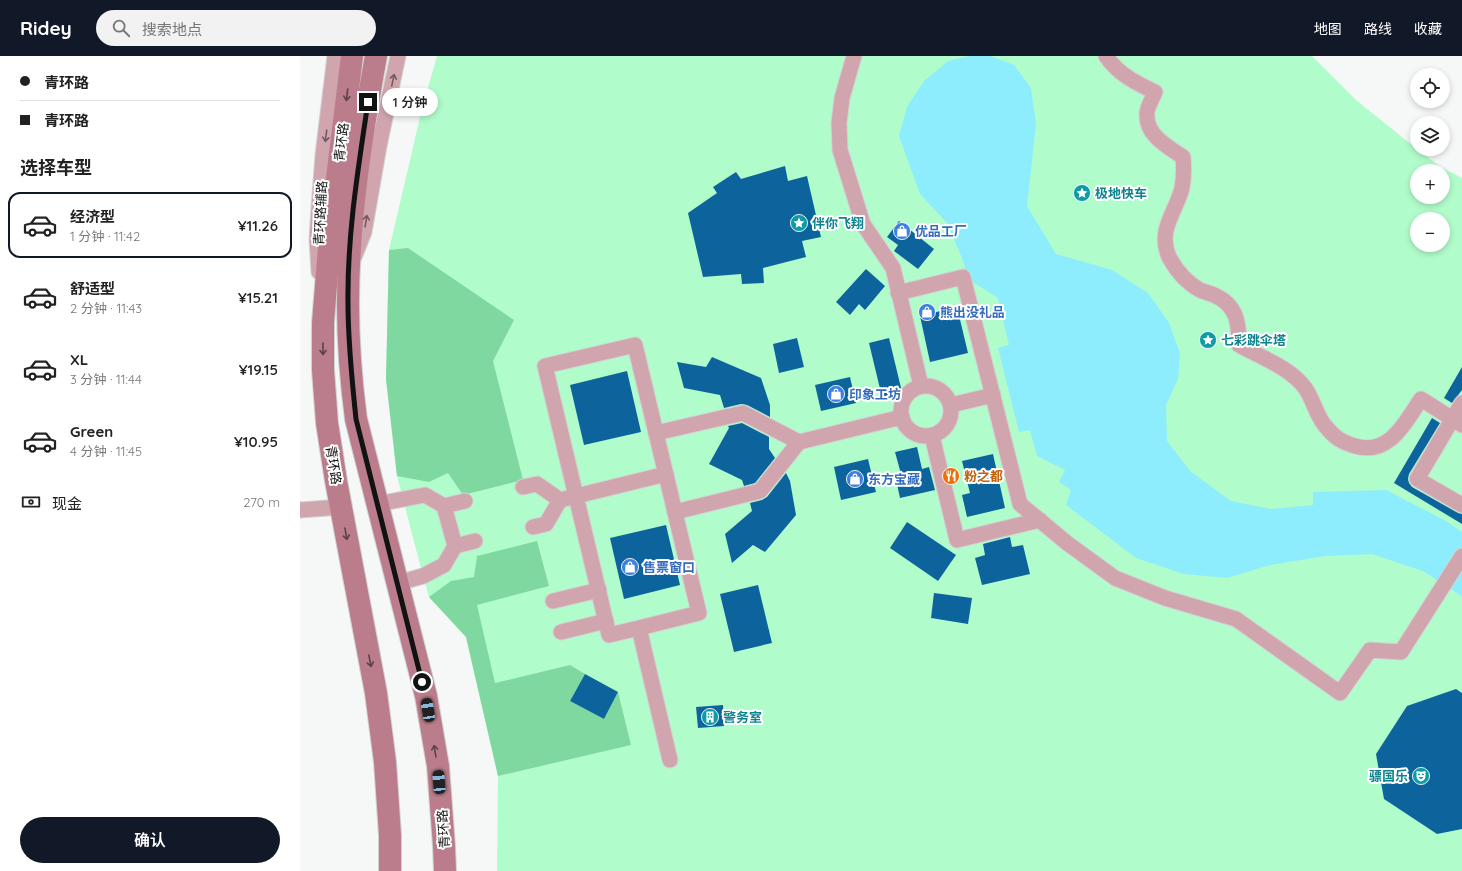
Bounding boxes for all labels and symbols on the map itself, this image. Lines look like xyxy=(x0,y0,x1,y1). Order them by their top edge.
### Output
one-way arrow xyxy=(389,74,397,87)
one-way arrow xyxy=(343,88,351,101)
callout: 1 分钟 xyxy=(382,88,438,116)
route end xyxy=(359,93,377,111)
street label: 青环路 xyxy=(331,122,351,162)
one-way arrow xyxy=(322,129,329,142)
street label: 青环路辅路 xyxy=(310,180,330,246)
place icon: 极地快车 xyxy=(1072,183,1092,203)
place label: 极地快车 xyxy=(1095,185,1147,201)
place icon: 伴你飞翔 xyxy=(789,213,809,233)
one-way arrow xyxy=(362,215,370,228)
place label: 伴你飞翔 xyxy=(812,215,864,231)
shop icon: 优品工厂 xyxy=(892,221,912,241)
place label: 优品工厂 xyxy=(915,223,967,239)
shop icon: 熊出没礼品 xyxy=(917,302,937,322)
place label: 熊出没礼品 xyxy=(940,304,1005,320)
place icon: 七彩跳伞塔 xyxy=(1198,330,1218,350)
place label: 七彩跳伞塔 xyxy=(1221,332,1286,348)
one-way arrow xyxy=(319,342,327,355)
shop icon: 印象工坊 xyxy=(826,384,846,404)
place label: 印象工坊 xyxy=(849,386,901,402)
street label: 青环路 xyxy=(323,444,345,486)
restaurant icon: 粉之都 xyxy=(941,466,961,486)
place label: 粉之都 xyxy=(964,468,1003,484)
shop icon: 东方宝藏 xyxy=(845,469,865,489)
place label: 东方宝藏 xyxy=(868,471,920,487)
one-way arrow xyxy=(342,527,350,540)
shop icon: 售票窗口 xyxy=(620,557,640,577)
place label: 售票窗口 xyxy=(643,559,695,575)
one-way arrow xyxy=(367,654,375,667)
route start xyxy=(413,673,431,691)
car xyxy=(420,697,436,723)
building icon: 警务室 xyxy=(700,707,720,727)
place label: 警务室 xyxy=(723,709,762,725)
one-way arrow xyxy=(431,745,439,758)
theatre icon: 骠国乐 xyxy=(1411,766,1431,786)
place label: 骠国乐 xyxy=(1369,768,1408,784)
car xyxy=(432,770,446,794)
street label: 青环路 xyxy=(434,809,452,849)

